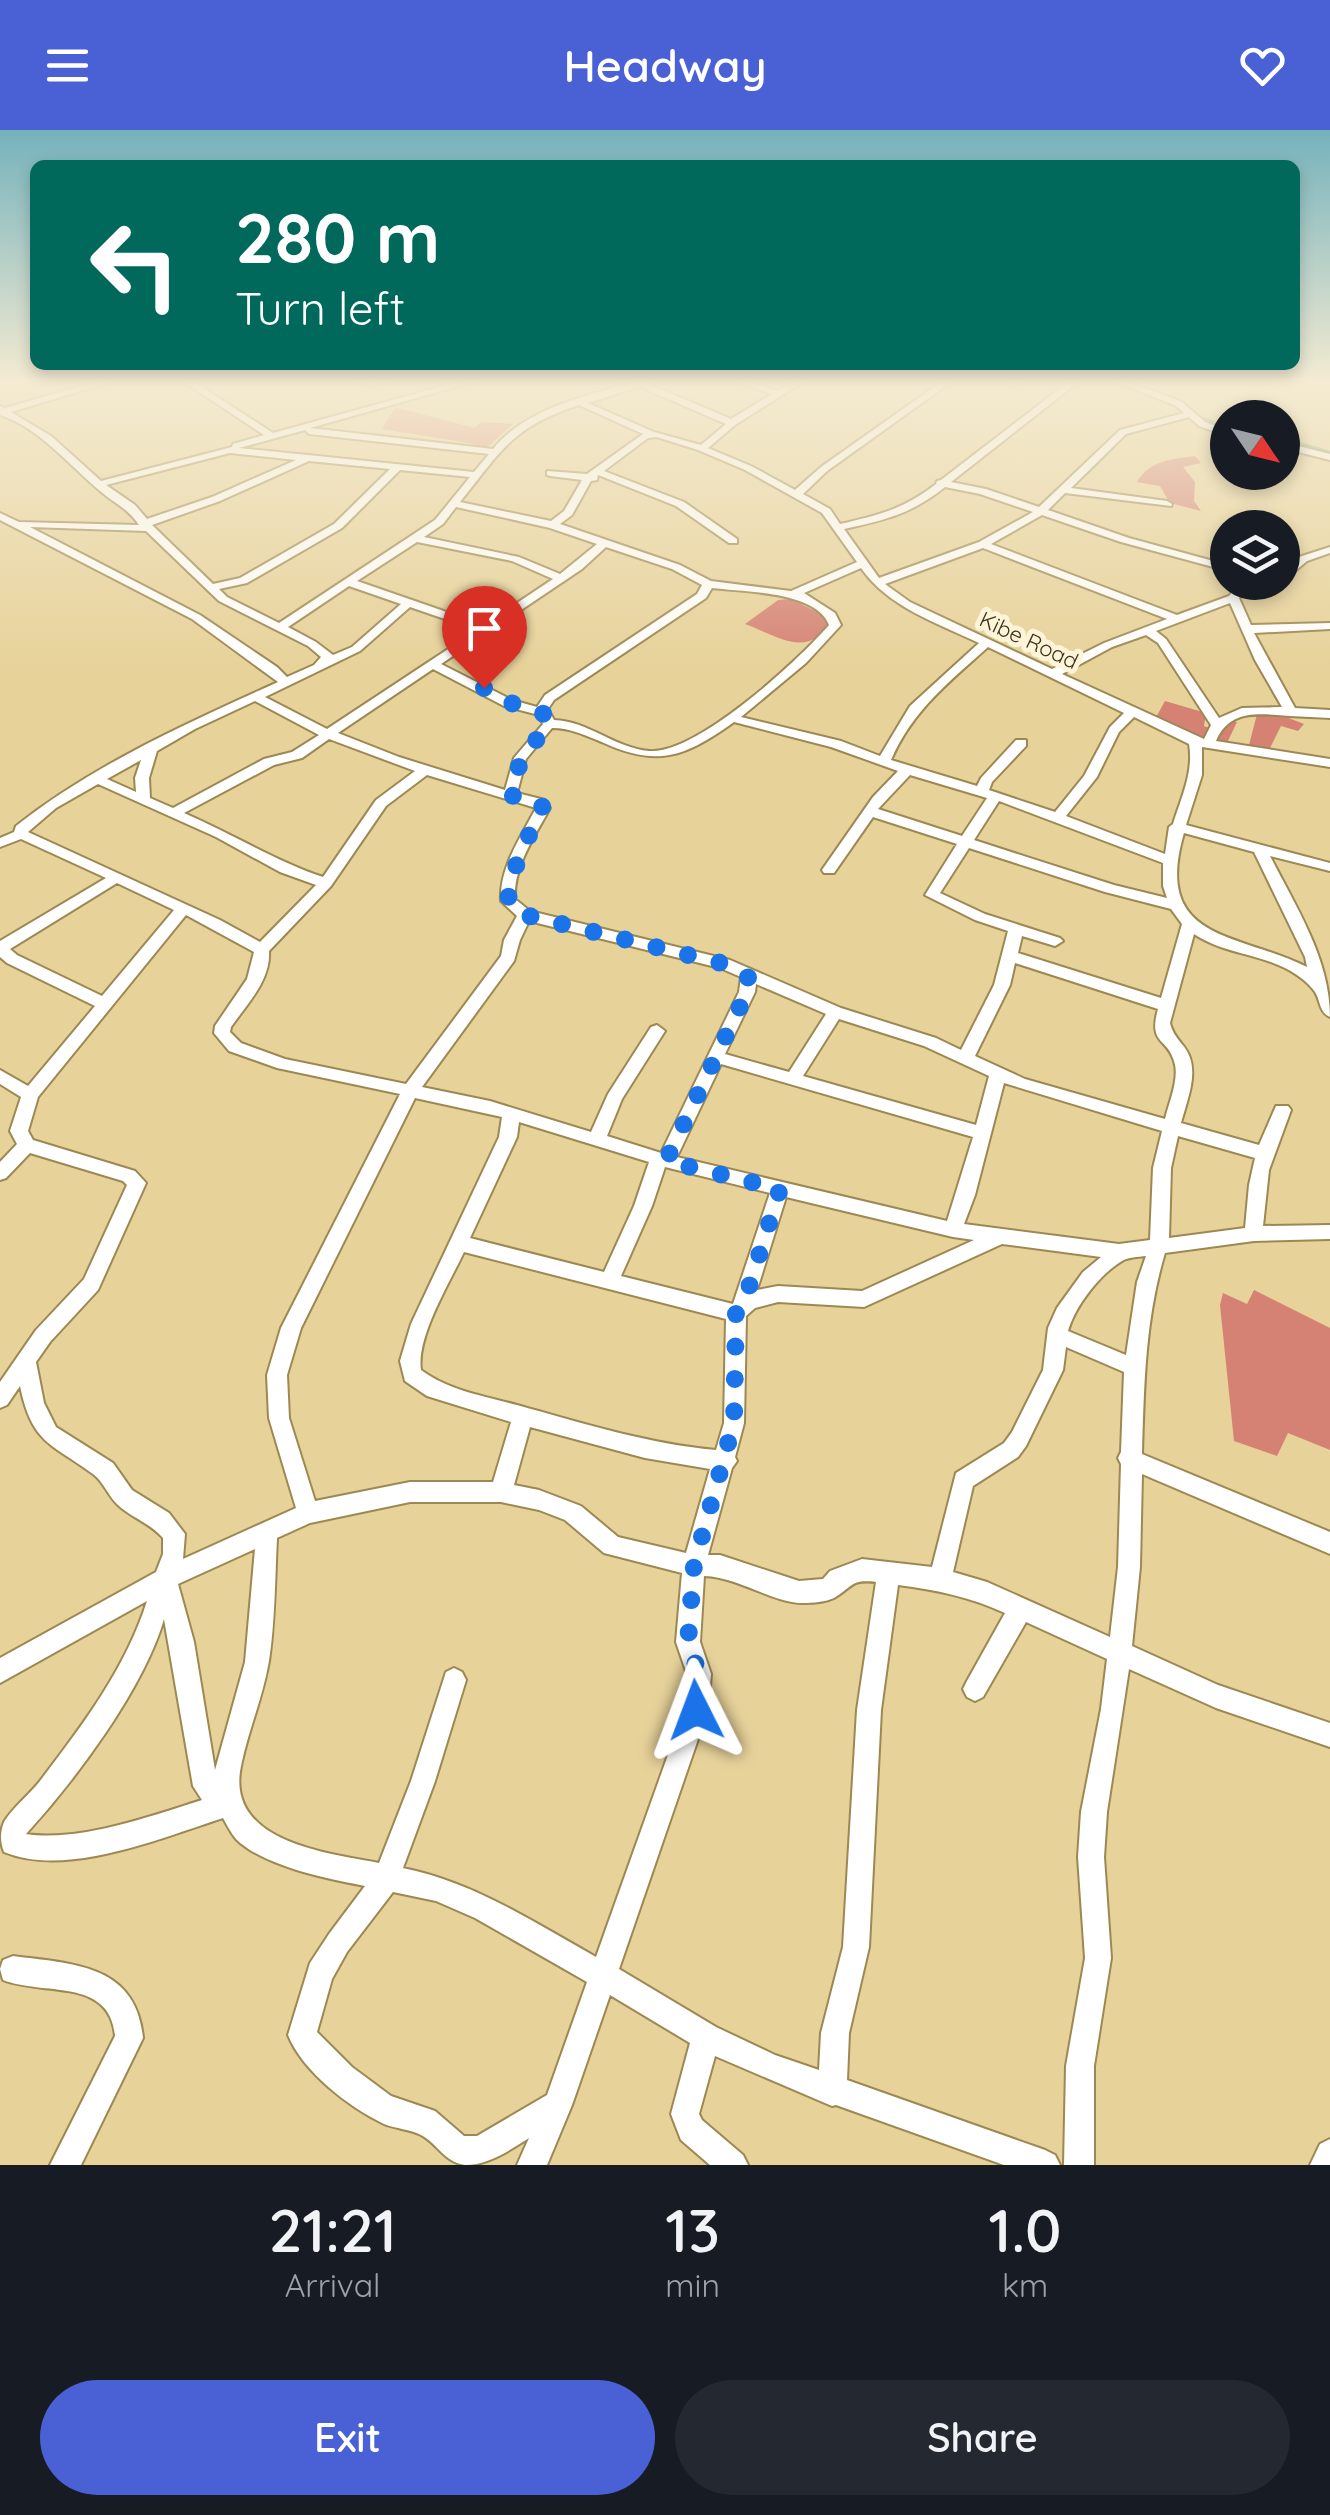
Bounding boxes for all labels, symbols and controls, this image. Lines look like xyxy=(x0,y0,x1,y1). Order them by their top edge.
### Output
text: Headway xyxy=(563,37,767,93)
icon: menu xyxy=(40,38,95,93)
icon: heart xyxy=(1235,38,1290,93)
text: 280 m xyxy=(235,193,440,281)
icon: left xyxy=(70,200,200,330)
text: Turn left xyxy=(235,280,405,336)
north arrow xyxy=(1210,400,1300,490)
map controls xyxy=(1210,400,1300,600)
button: layers xyxy=(1210,510,1300,600)
pin xyxy=(442,586,527,689)
icon: arrive xyxy=(457,601,512,656)
street label: Kibe Road xyxy=(975,605,1083,675)
position arrow xyxy=(644,1658,748,1762)
text: 21:21 xyxy=(268,2192,397,2267)
text: 13 xyxy=(665,2192,720,2267)
text: 1.0 xyxy=(989,2192,1062,2267)
text: Arrival xyxy=(285,2265,380,2305)
text: min xyxy=(665,2265,720,2305)
text: km xyxy=(1002,2265,1048,2305)
button: Exit xyxy=(40,2380,655,2495)
button: Share xyxy=(675,2380,1290,2495)

